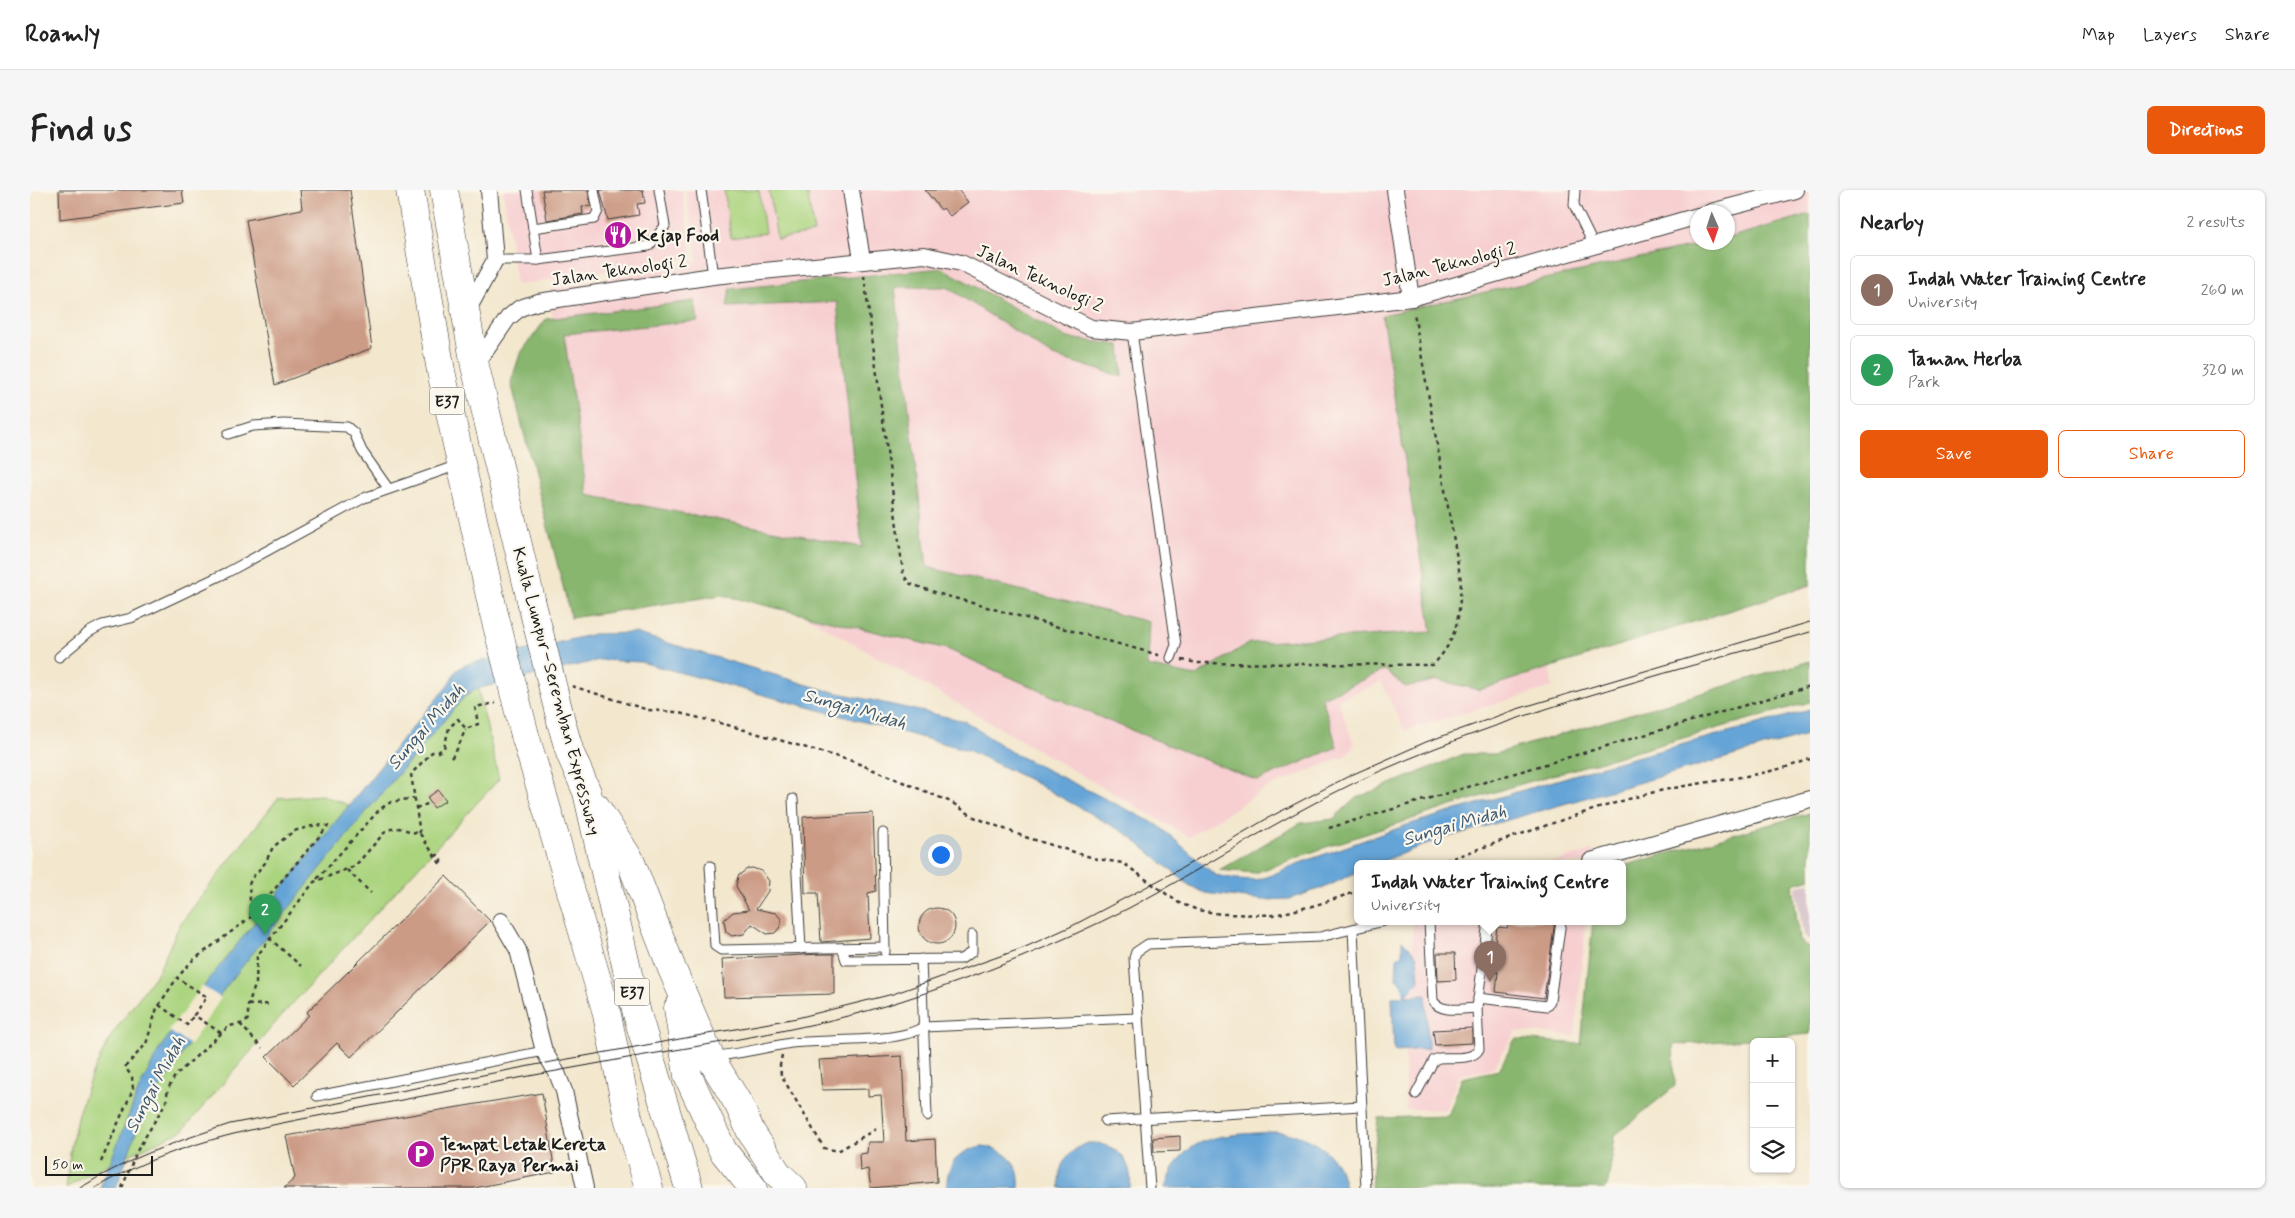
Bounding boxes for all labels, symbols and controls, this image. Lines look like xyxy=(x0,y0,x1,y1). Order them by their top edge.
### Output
text: Roamly xyxy=(25,19,100,50)
text: Map xyxy=(2082,23,2115,47)
text: Layers xyxy=(2143,23,2197,47)
text: Share xyxy=(2225,23,2270,47)
button: Directions xyxy=(2147,106,2265,154)
text: Find us xyxy=(30,107,132,153)
north arrow xyxy=(1690,205,1735,250)
text: Nearby xyxy=(1860,209,1924,237)
text: 2 results xyxy=(2187,212,2245,233)
restaurant icon: Kejap Food xyxy=(603,220,633,250)
place label: Kejap Food xyxy=(637,224,719,248)
street label: Jalan Teknologi 2 xyxy=(1380,237,1519,295)
street label: Jalan Teknologi 2 xyxy=(972,239,1107,321)
street label: Jalan Teknologi 2 xyxy=(550,250,689,294)
text: Indah Water Training Centre xyxy=(1908,267,2146,292)
text: 1 xyxy=(1873,280,1881,301)
text: 260 m xyxy=(2201,280,2244,301)
text: University xyxy=(1908,292,1978,313)
text: Taman Herba xyxy=(1908,347,2022,372)
text: 2 xyxy=(1873,360,1881,381)
text: 320 m xyxy=(2202,360,2244,381)
text: Park xyxy=(1908,372,1940,393)
road number: E37 xyxy=(430,388,464,415)
button: Save xyxy=(1860,430,2048,478)
button: Share xyxy=(2058,430,2245,478)
street label: Kuala Lumpur–Seremban Expressway xyxy=(506,545,606,838)
water label: Sungai Midah xyxy=(382,679,472,777)
water label: Sungai Midah xyxy=(799,683,909,738)
water label: Sungai Midah xyxy=(1400,799,1510,854)
your location xyxy=(928,842,954,868)
popup xyxy=(1354,860,1626,925)
text: Indah Water Training Centre xyxy=(1371,870,1609,895)
pin: 2 xyxy=(249,894,281,935)
text: University xyxy=(1371,895,1440,916)
pin: 1 xyxy=(1474,941,1506,982)
road number: E37 xyxy=(614,979,650,1006)
water label: Sungai Midah xyxy=(119,1032,193,1139)
map controls xyxy=(1750,1038,1795,1173)
button: + xyxy=(1750,1038,1795,1083)
button: − xyxy=(1750,1083,1795,1128)
button: layers xyxy=(1750,1128,1795,1173)
place label: Tempat Letak Kereta PPR Raya Permai xyxy=(440,1133,606,1178)
parking icon: Tempat Letak Kereta PPR Raya Permai xyxy=(406,1139,436,1169)
scale bar xyxy=(45,1153,152,1176)
text: 50 m xyxy=(52,1156,83,1174)

